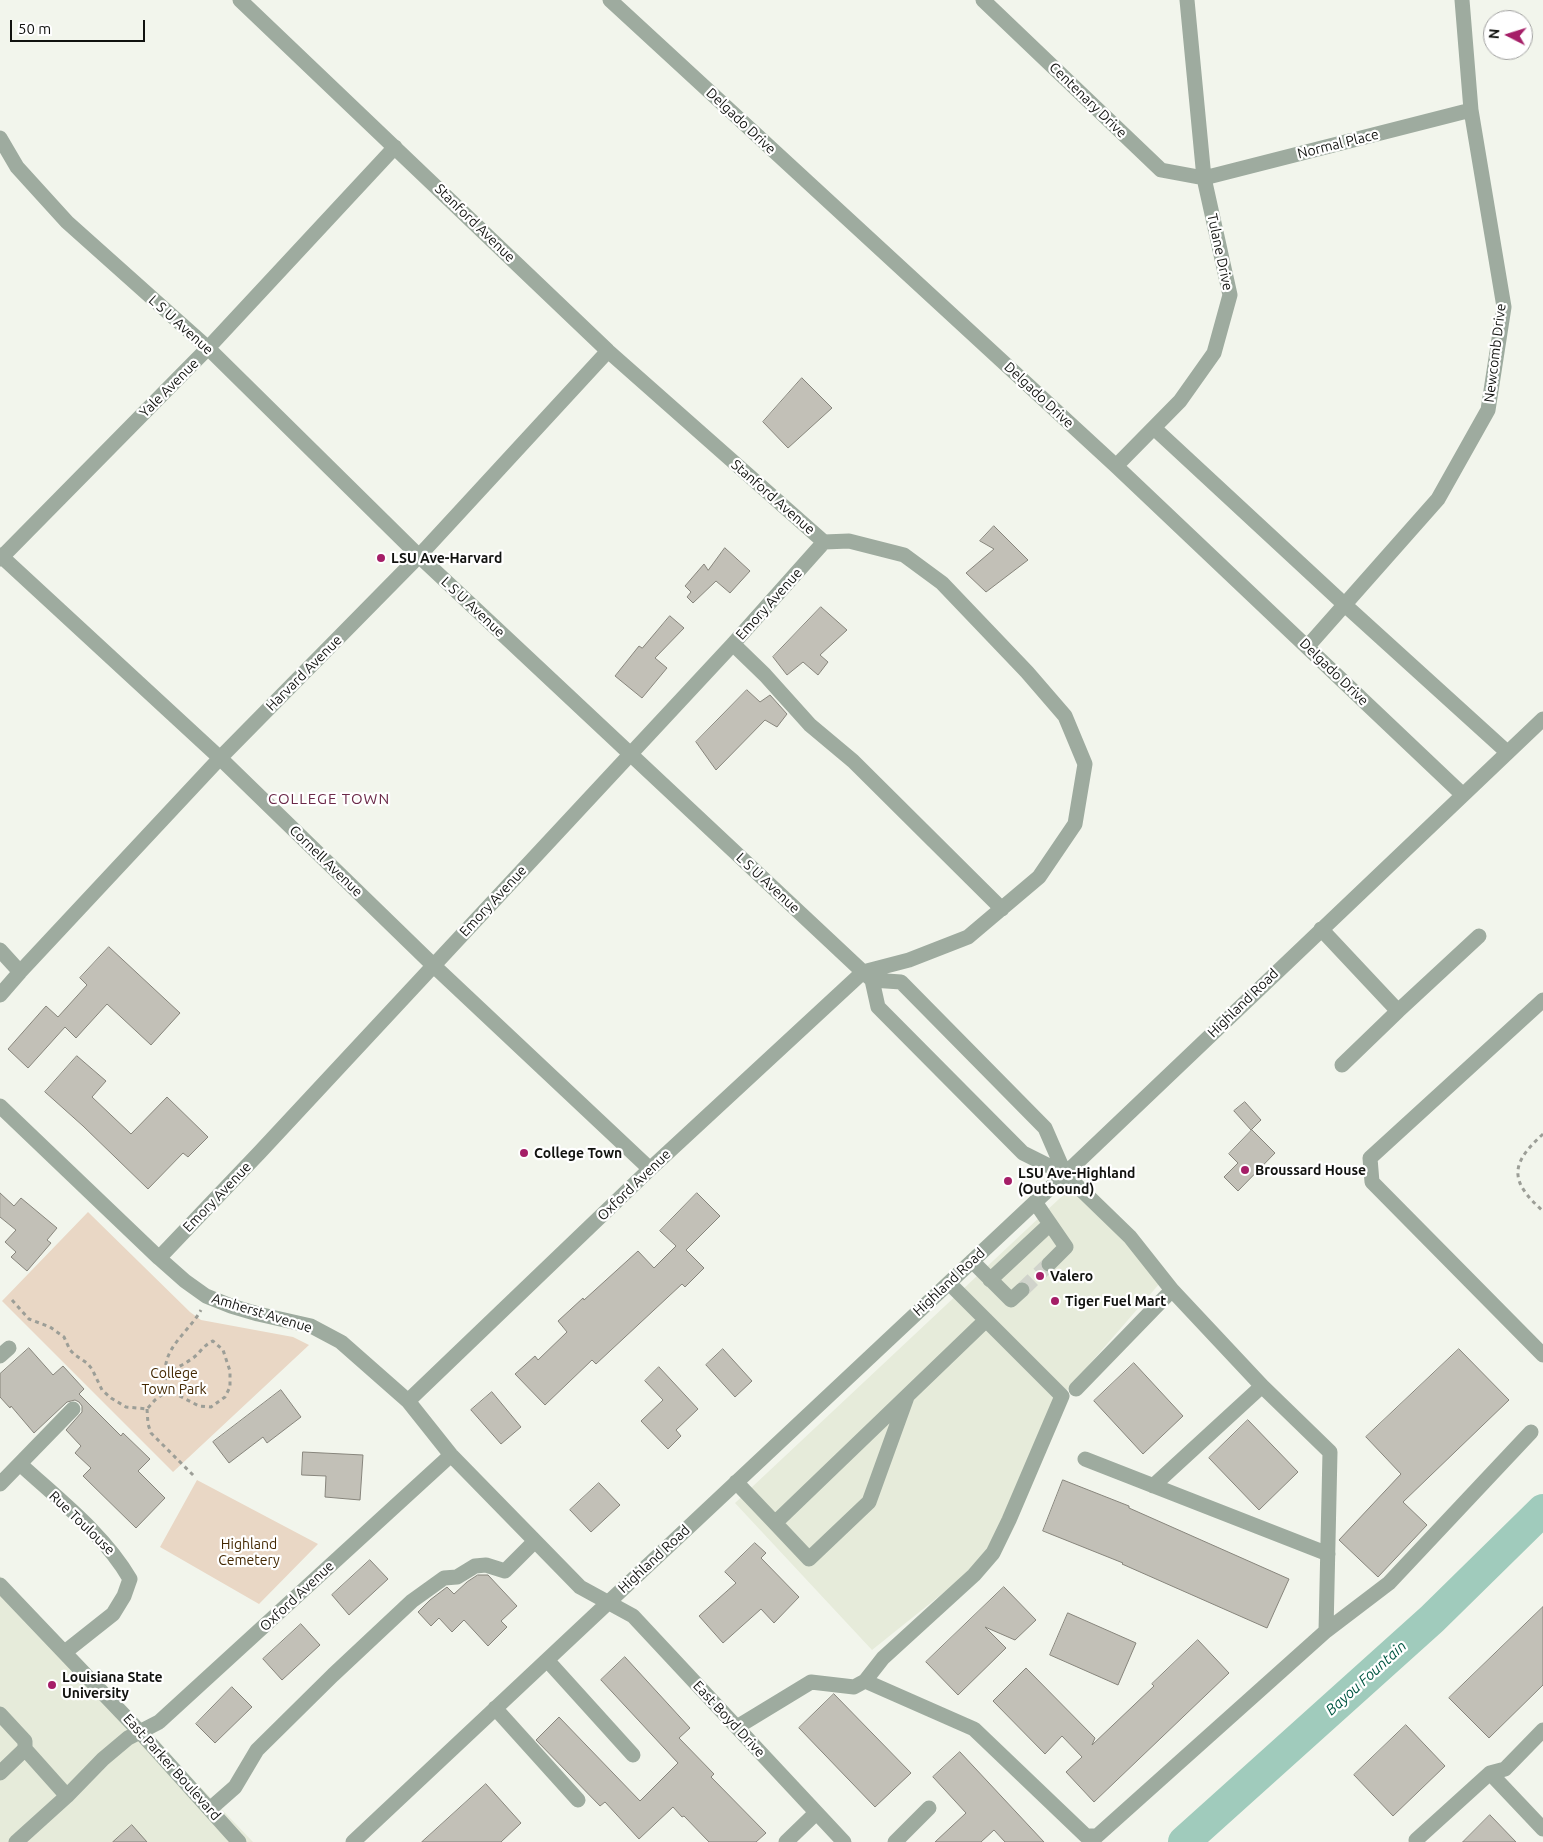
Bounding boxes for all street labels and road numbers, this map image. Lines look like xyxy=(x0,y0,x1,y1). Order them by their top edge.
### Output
street label: Centenary Drive xyxy=(1046,59,1130,141)
street label: Delgado Drive xyxy=(703,84,779,158)
street label: Normal Place xyxy=(1296,126,1380,162)
street label: Stanford Avenue xyxy=(431,180,519,266)
street label: Tulane Drive xyxy=(1204,212,1236,292)
street label: L S U Avenue xyxy=(145,292,217,358)
street label: Newcomb Drive xyxy=(1481,302,1509,404)
street label: Yale Avenue xyxy=(136,355,202,421)
street label: Delgado Drive xyxy=(1001,358,1077,432)
street label: Stanford Avenue xyxy=(728,456,818,538)
street label: Emory Avenue xyxy=(732,565,806,643)
street label: L S U Avenue xyxy=(438,573,508,641)
street label: Harvard Avenue xyxy=(263,632,345,714)
street label: Delgado Drive xyxy=(1296,635,1372,709)
street label: Cornell Avenue xyxy=(286,822,366,900)
street label: L S U Avenue xyxy=(733,849,803,917)
street label: Emory Avenue xyxy=(456,862,530,940)
street label: Highland Road xyxy=(1204,965,1282,1041)
street label: Oxford Avenue xyxy=(594,1146,674,1224)
street label: Emory Avenue xyxy=(179,1158,255,1236)
street label: Highland Road xyxy=(910,1245,988,1319)
street label: Amherst Avenue xyxy=(210,1290,314,1336)
street label: Rue Toulouse xyxy=(46,1488,118,1558)
street label: Highland Road xyxy=(615,1522,693,1596)
street label: Oxford Avenue xyxy=(256,1557,338,1635)
street label: East Boyd Drive xyxy=(689,1677,769,1761)
street label: East Parker Boulevard xyxy=(120,1710,224,1824)

